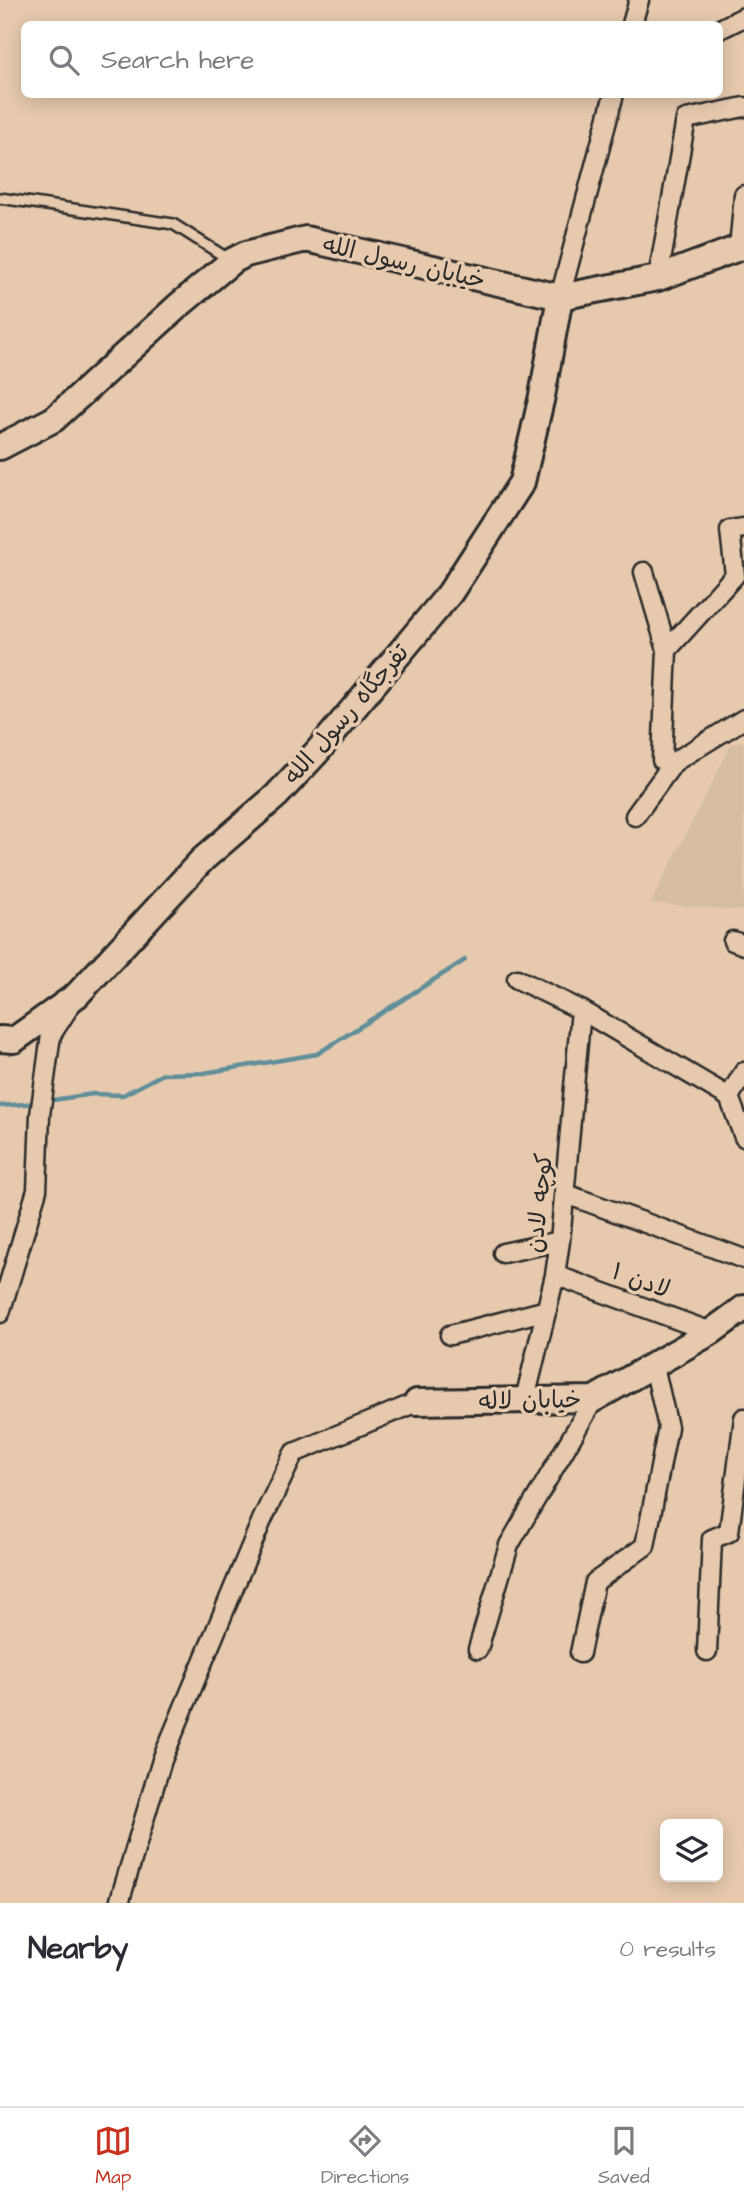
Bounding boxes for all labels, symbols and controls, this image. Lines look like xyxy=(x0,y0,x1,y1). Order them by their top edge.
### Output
search box xyxy=(21,21,723,98)
icon: search xyxy=(45,41,83,79)
text: Search here xyxy=(101,42,254,78)
street label: خیابان رسول الله xyxy=(319,228,488,298)
street label: تفرجگاه رسول الله xyxy=(276,636,418,792)
street label: کوچه لادن xyxy=(518,1152,562,1255)
street label: لادن ۱ xyxy=(607,1255,675,1307)
street label: خیابان لاله xyxy=(478,1383,582,1419)
map controls xyxy=(660,1819,723,1882)
button: layers xyxy=(660,1819,723,1882)
text: Nearby xyxy=(28,1928,128,1970)
text: 0 results xyxy=(619,1933,716,1965)
tab: Map xyxy=(94,2122,132,2191)
tab: Directions xyxy=(321,2122,409,2191)
tab: Saved xyxy=(598,2122,650,2191)

